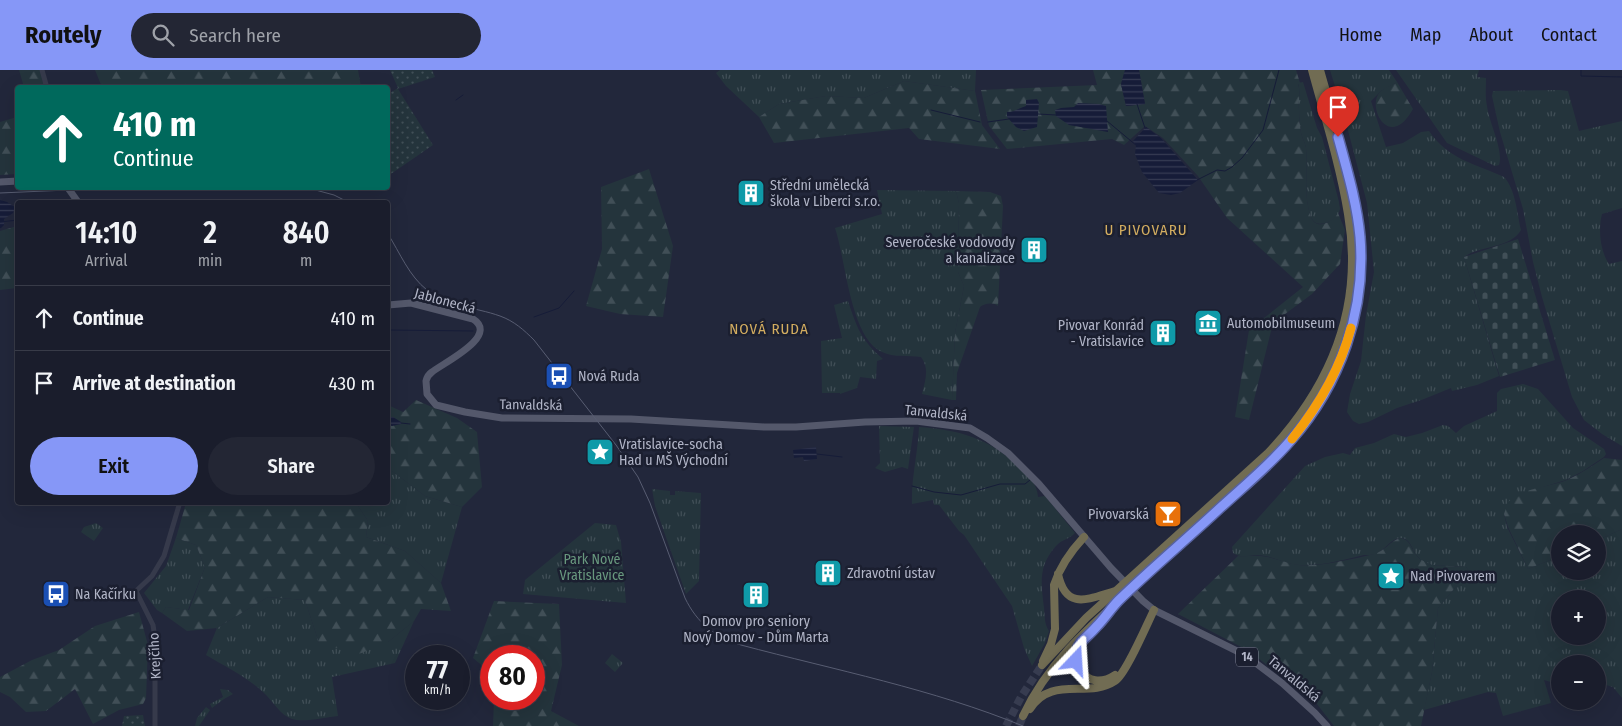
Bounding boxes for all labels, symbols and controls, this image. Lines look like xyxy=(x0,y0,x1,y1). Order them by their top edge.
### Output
search box xyxy=(131,13,481,58)
text: Routely xyxy=(25,21,101,49)
icon: search xyxy=(149,21,177,49)
text: Search here xyxy=(189,24,281,47)
text: Home xyxy=(1339,24,1382,46)
text: Map xyxy=(1410,24,1441,46)
text: About xyxy=(1469,24,1513,46)
text: Contact xyxy=(1541,24,1597,46)
pin xyxy=(1317,86,1359,137)
icon: arrive xyxy=(1324,93,1352,121)
text: 410 m xyxy=(113,103,197,145)
icon: ahead xyxy=(30,105,95,170)
text: Continue xyxy=(113,145,194,172)
place label: Střední umělecká škola v Liberci s.r.o. xyxy=(770,177,880,210)
building icon: Střední umělecká škola v Liberci s.r.o. xyxy=(736,178,766,208)
text: 14:10 xyxy=(75,215,137,251)
text: 2 xyxy=(203,215,217,251)
text: 840 xyxy=(283,215,330,251)
district label: U PIVOVARU xyxy=(1104,221,1188,239)
place label: Severočeské vodovody a kanalizace xyxy=(885,234,1016,267)
building icon: Severočeské vodovody a kanalizace xyxy=(1019,235,1049,265)
text: Arrival xyxy=(85,251,128,270)
text: min xyxy=(198,251,222,270)
text: m xyxy=(300,251,312,270)
street label: Jablonecká xyxy=(413,285,478,317)
icon: ahead xyxy=(30,304,58,332)
text: Continue xyxy=(73,307,144,330)
text: 410 m xyxy=(330,307,375,330)
museum icon: Automobilmuseum xyxy=(1193,308,1223,338)
place label: Automobilmuseum xyxy=(1227,315,1335,332)
place label: Pivovar Konrád - Vratislavice xyxy=(1058,317,1144,350)
building icon: Pivovar Konrád - Vratislavice xyxy=(1148,318,1178,348)
district label: NOVÁ RUDA xyxy=(729,320,809,338)
bus stop icon: Nová Ruda xyxy=(544,361,574,391)
place label: Nová Ruda xyxy=(578,368,639,385)
icon: arrive xyxy=(30,369,58,397)
text: Arrive at destination xyxy=(73,372,236,395)
text: 430 m xyxy=(329,372,375,395)
street label: Tanvaldská xyxy=(499,396,563,414)
street label: Tanvaldská xyxy=(904,401,968,425)
place label: Vratislavice-socha Had u MŠ Východní xyxy=(619,436,729,469)
button: Exit xyxy=(30,437,198,495)
button: Share xyxy=(208,437,375,495)
place icon: Vratislavice-socha Had u MŠ Východní xyxy=(585,437,615,467)
bar icon: Pivovarská xyxy=(1153,499,1183,529)
place label: Pivovarská xyxy=(1088,506,1149,523)
map controls xyxy=(1551,525,1606,710)
button: layers xyxy=(1551,525,1606,580)
park label: Park Nové Vratislavice xyxy=(559,551,625,584)
building icon: Zdravotní ústav xyxy=(813,558,843,588)
place icon: Nad Pivovarem xyxy=(1376,561,1406,591)
place label: Zdravotní ústav xyxy=(847,565,936,582)
place label: Nad Pivovarem xyxy=(1410,568,1496,585)
bus stop icon: Na Kačírku xyxy=(41,579,71,609)
building icon: Domov pro seniory Nový Domov - Dům Marta xyxy=(741,580,771,610)
place label: Na Kačírku xyxy=(75,586,136,603)
button: + xyxy=(1551,590,1606,645)
place label: Domov pro seniory Nový Domov - Dům Marta xyxy=(683,613,829,646)
street label: Krejčího xyxy=(145,632,165,680)
position arrow xyxy=(1049,634,1101,686)
speed limit sign: 80 xyxy=(480,645,545,710)
road number: 14 xyxy=(1236,648,1258,666)
street label: Tanvaldská xyxy=(1264,652,1324,706)
button: − xyxy=(1551,655,1606,710)
text: 77 xyxy=(427,656,448,686)
text: km/h xyxy=(424,683,451,697)

